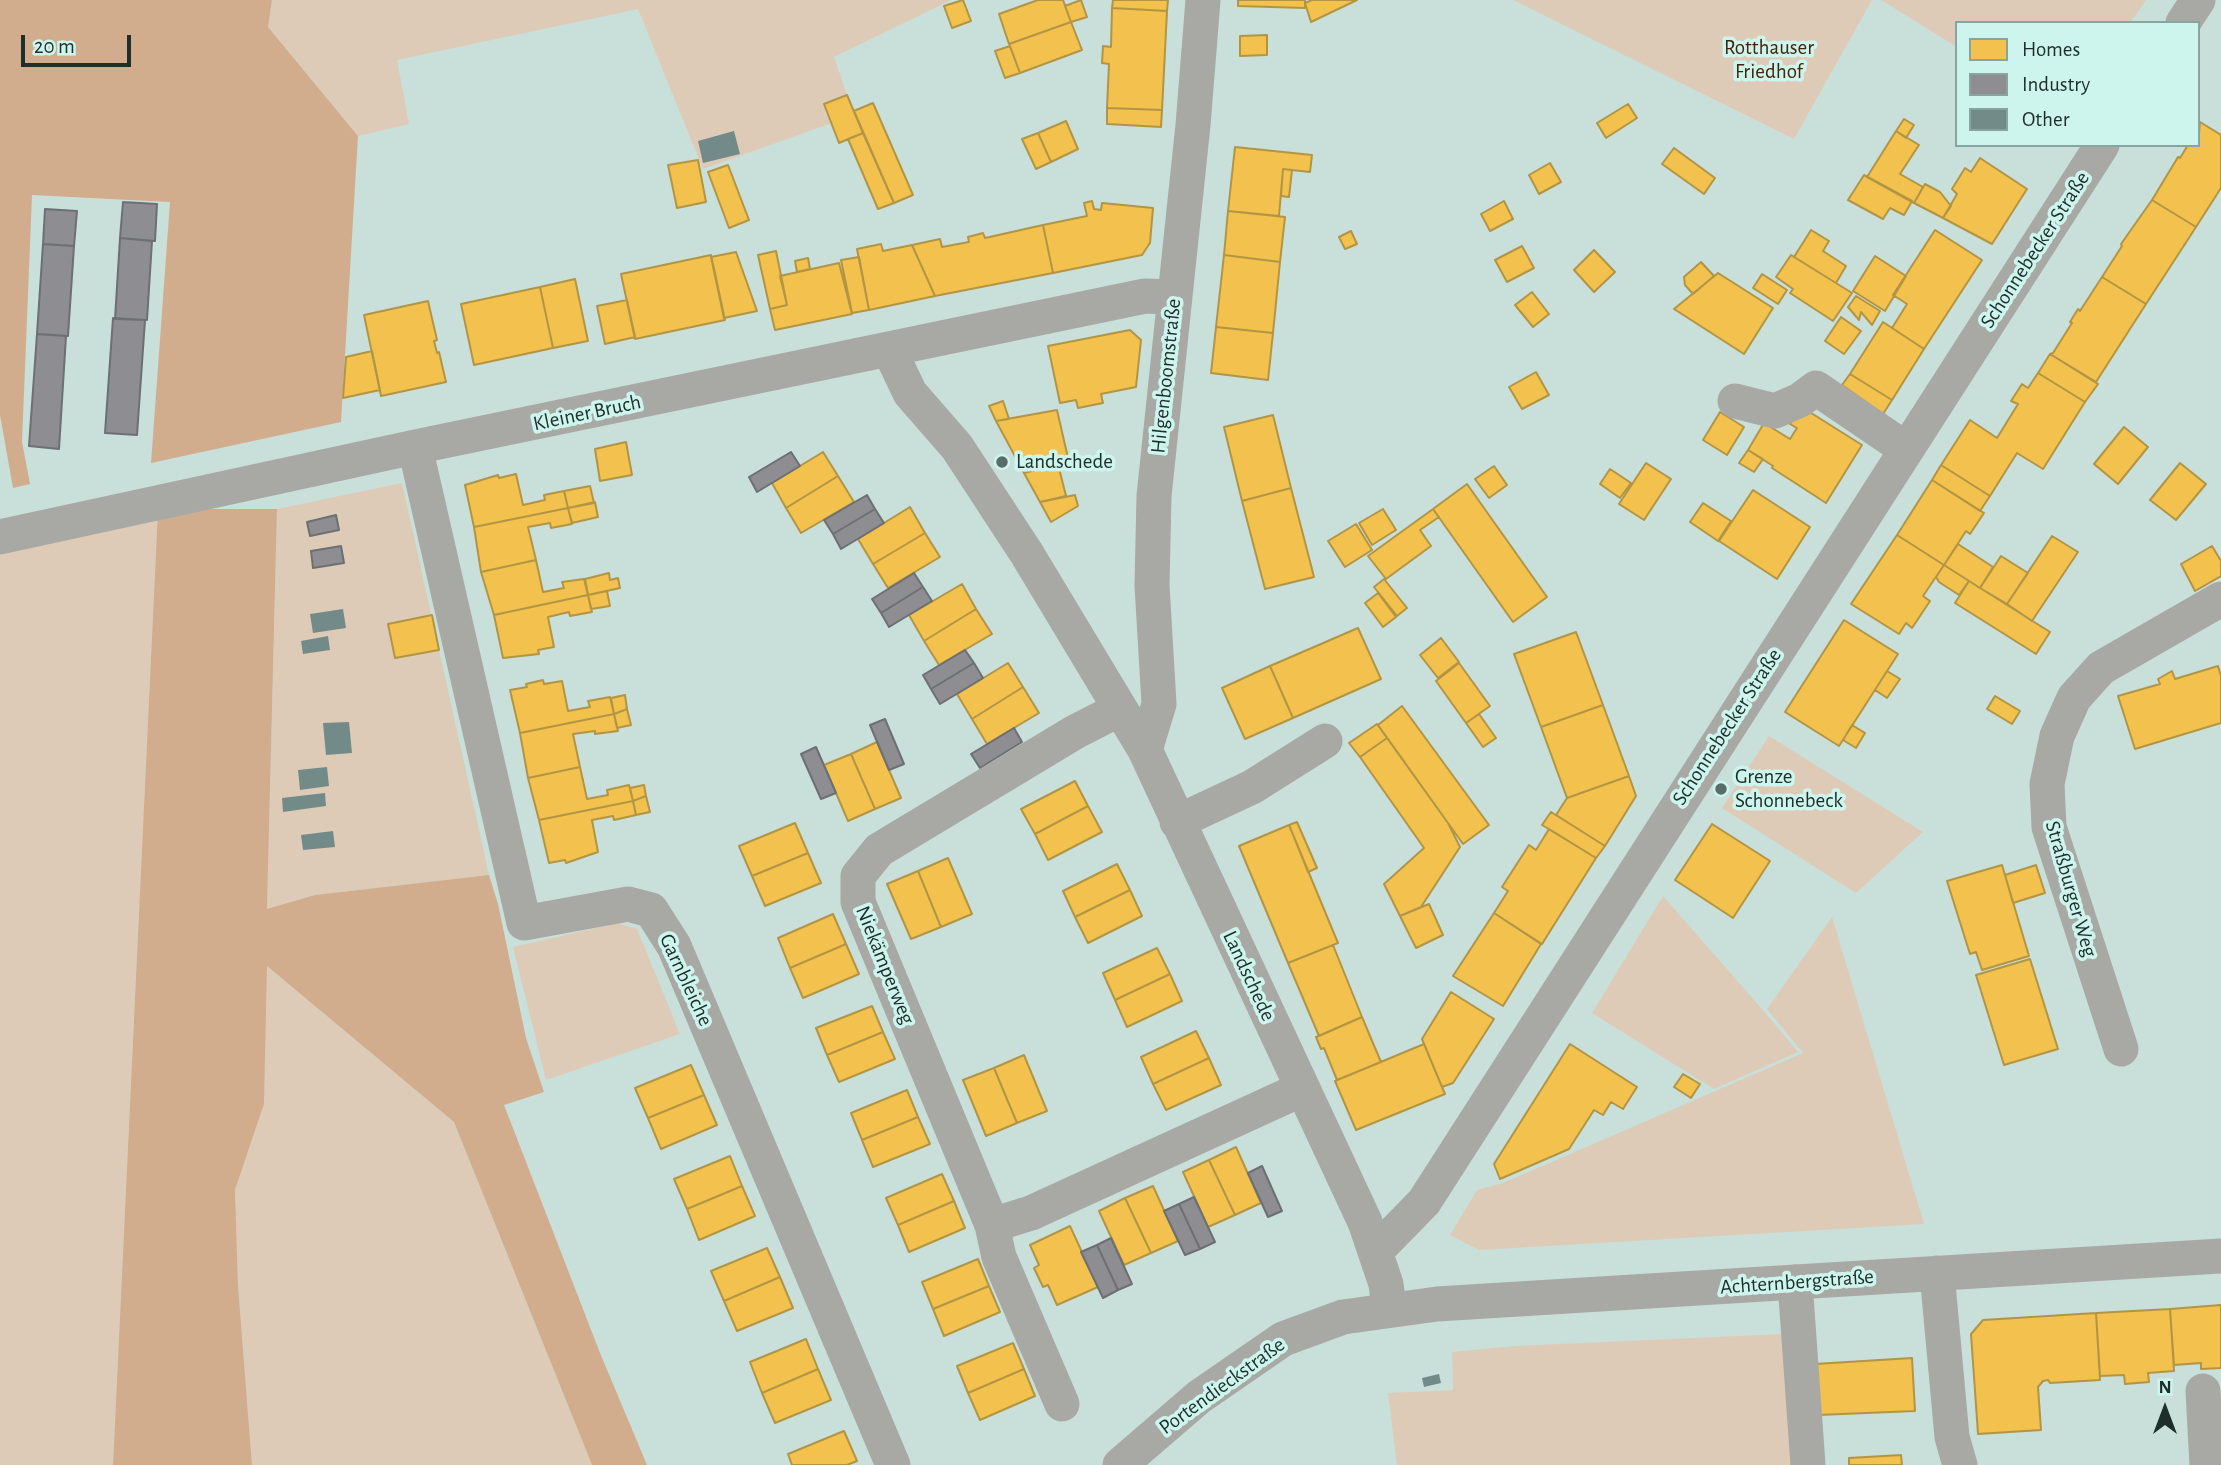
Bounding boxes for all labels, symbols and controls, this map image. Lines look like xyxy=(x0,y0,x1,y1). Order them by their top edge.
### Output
scale bar xyxy=(24,21,135,65)
legend xyxy=(1955,21,2200,147)
park label: Rotthauser Friedhof xyxy=(1724,35,1814,85)
text: 20 m xyxy=(34,36,75,57)
text: Homes xyxy=(2022,39,2080,60)
text: Industry xyxy=(2022,74,2090,95)
text: Other xyxy=(2022,109,2069,130)
street label: Schonnebecker Straße xyxy=(1975,167,2095,333)
street label: Hilgenboomstraße xyxy=(1145,297,1187,455)
street label: Kleiner Bruch xyxy=(531,389,643,437)
place label: Landschede xyxy=(1016,449,1113,475)
marker: Landschede xyxy=(994,454,1010,470)
street label: Schonnebecker Straße xyxy=(1667,644,1787,810)
place label: Grenze Schonnebeck xyxy=(1735,764,1843,814)
marker: Grenze Schonnebeck xyxy=(1713,781,1729,797)
street label: Straßburger Weg xyxy=(2040,818,2102,960)
street label: Niekämperweg xyxy=(850,902,920,1028)
street label: Landschede xyxy=(1217,927,1281,1025)
street label: Garnbleiche xyxy=(654,930,718,1030)
street label: Achternbergstraße xyxy=(1719,1264,1875,1300)
street label: Portendieckstraße xyxy=(1154,1332,1290,1440)
north arrow xyxy=(2130,1374,2200,1444)
text: N xyxy=(2158,1378,2172,1397)

